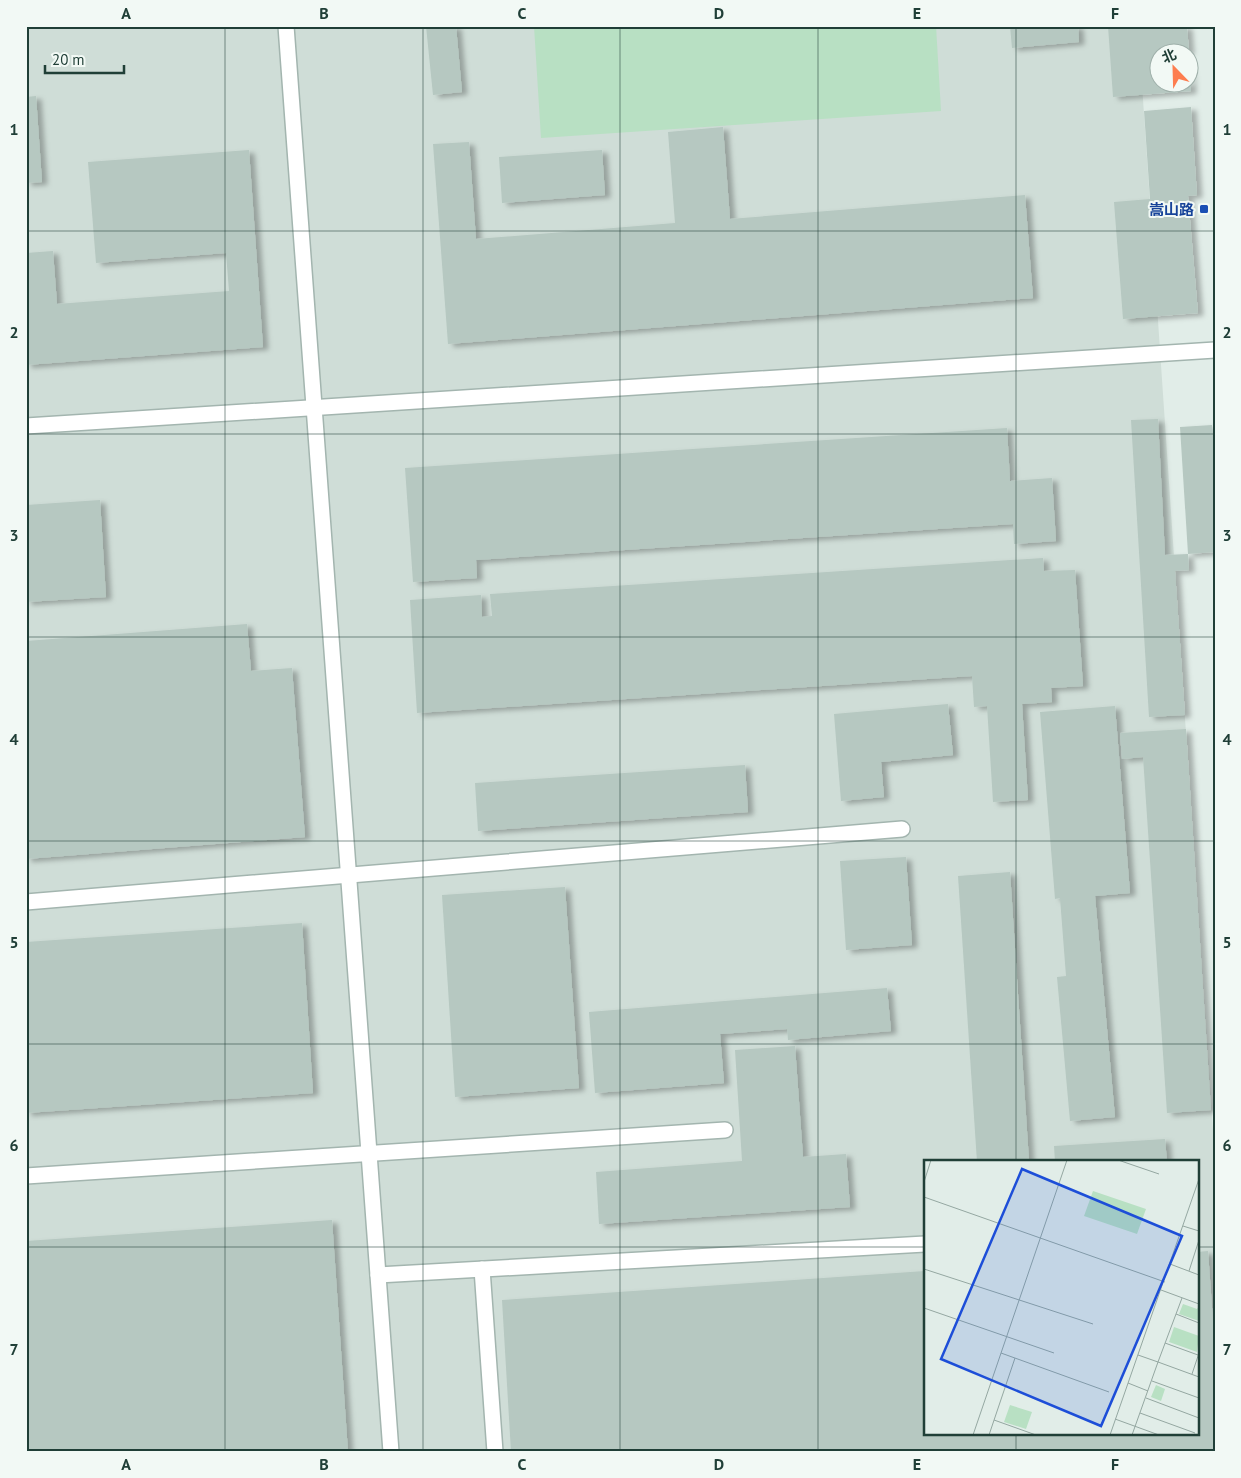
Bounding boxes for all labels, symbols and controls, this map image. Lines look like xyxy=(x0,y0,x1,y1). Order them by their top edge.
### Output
text: A xyxy=(121,3,131,23)
text: B xyxy=(319,3,329,23)
text: C xyxy=(518,3,527,23)
text: D xyxy=(714,3,724,23)
text: E xyxy=(913,3,921,23)
text: F xyxy=(1111,3,1119,23)
scale bar xyxy=(45,42,124,74)
north arrow xyxy=(1148,42,1198,92)
text: 北 xyxy=(1159,45,1179,67)
text: 20 m xyxy=(52,50,85,69)
text: 1 xyxy=(9,119,19,139)
text: 1 xyxy=(1222,119,1232,139)
place label: 嵩山路 xyxy=(1149,200,1194,219)
marker: 嵩山路 xyxy=(1198,203,1210,215)
text: 2 xyxy=(9,322,19,342)
text: 2 xyxy=(1222,322,1232,342)
text: 3 xyxy=(9,525,19,545)
text: 3 xyxy=(1222,525,1232,545)
text: 4 xyxy=(9,729,19,749)
text: 4 xyxy=(1222,729,1232,749)
text: 5 xyxy=(9,932,19,952)
text: 5 xyxy=(1222,932,1232,952)
text: 6 xyxy=(9,1135,19,1155)
text: 6 xyxy=(1222,1135,1232,1155)
inset map xyxy=(924,1160,1198,1436)
text: 7 xyxy=(9,1339,19,1359)
text: 7 xyxy=(1222,1339,1232,1359)
text: A xyxy=(121,1454,131,1474)
text: B xyxy=(319,1454,329,1474)
text: C xyxy=(518,1454,527,1474)
text: D xyxy=(714,1454,724,1474)
text: E xyxy=(913,1454,921,1474)
text: F xyxy=(1111,1454,1119,1474)

